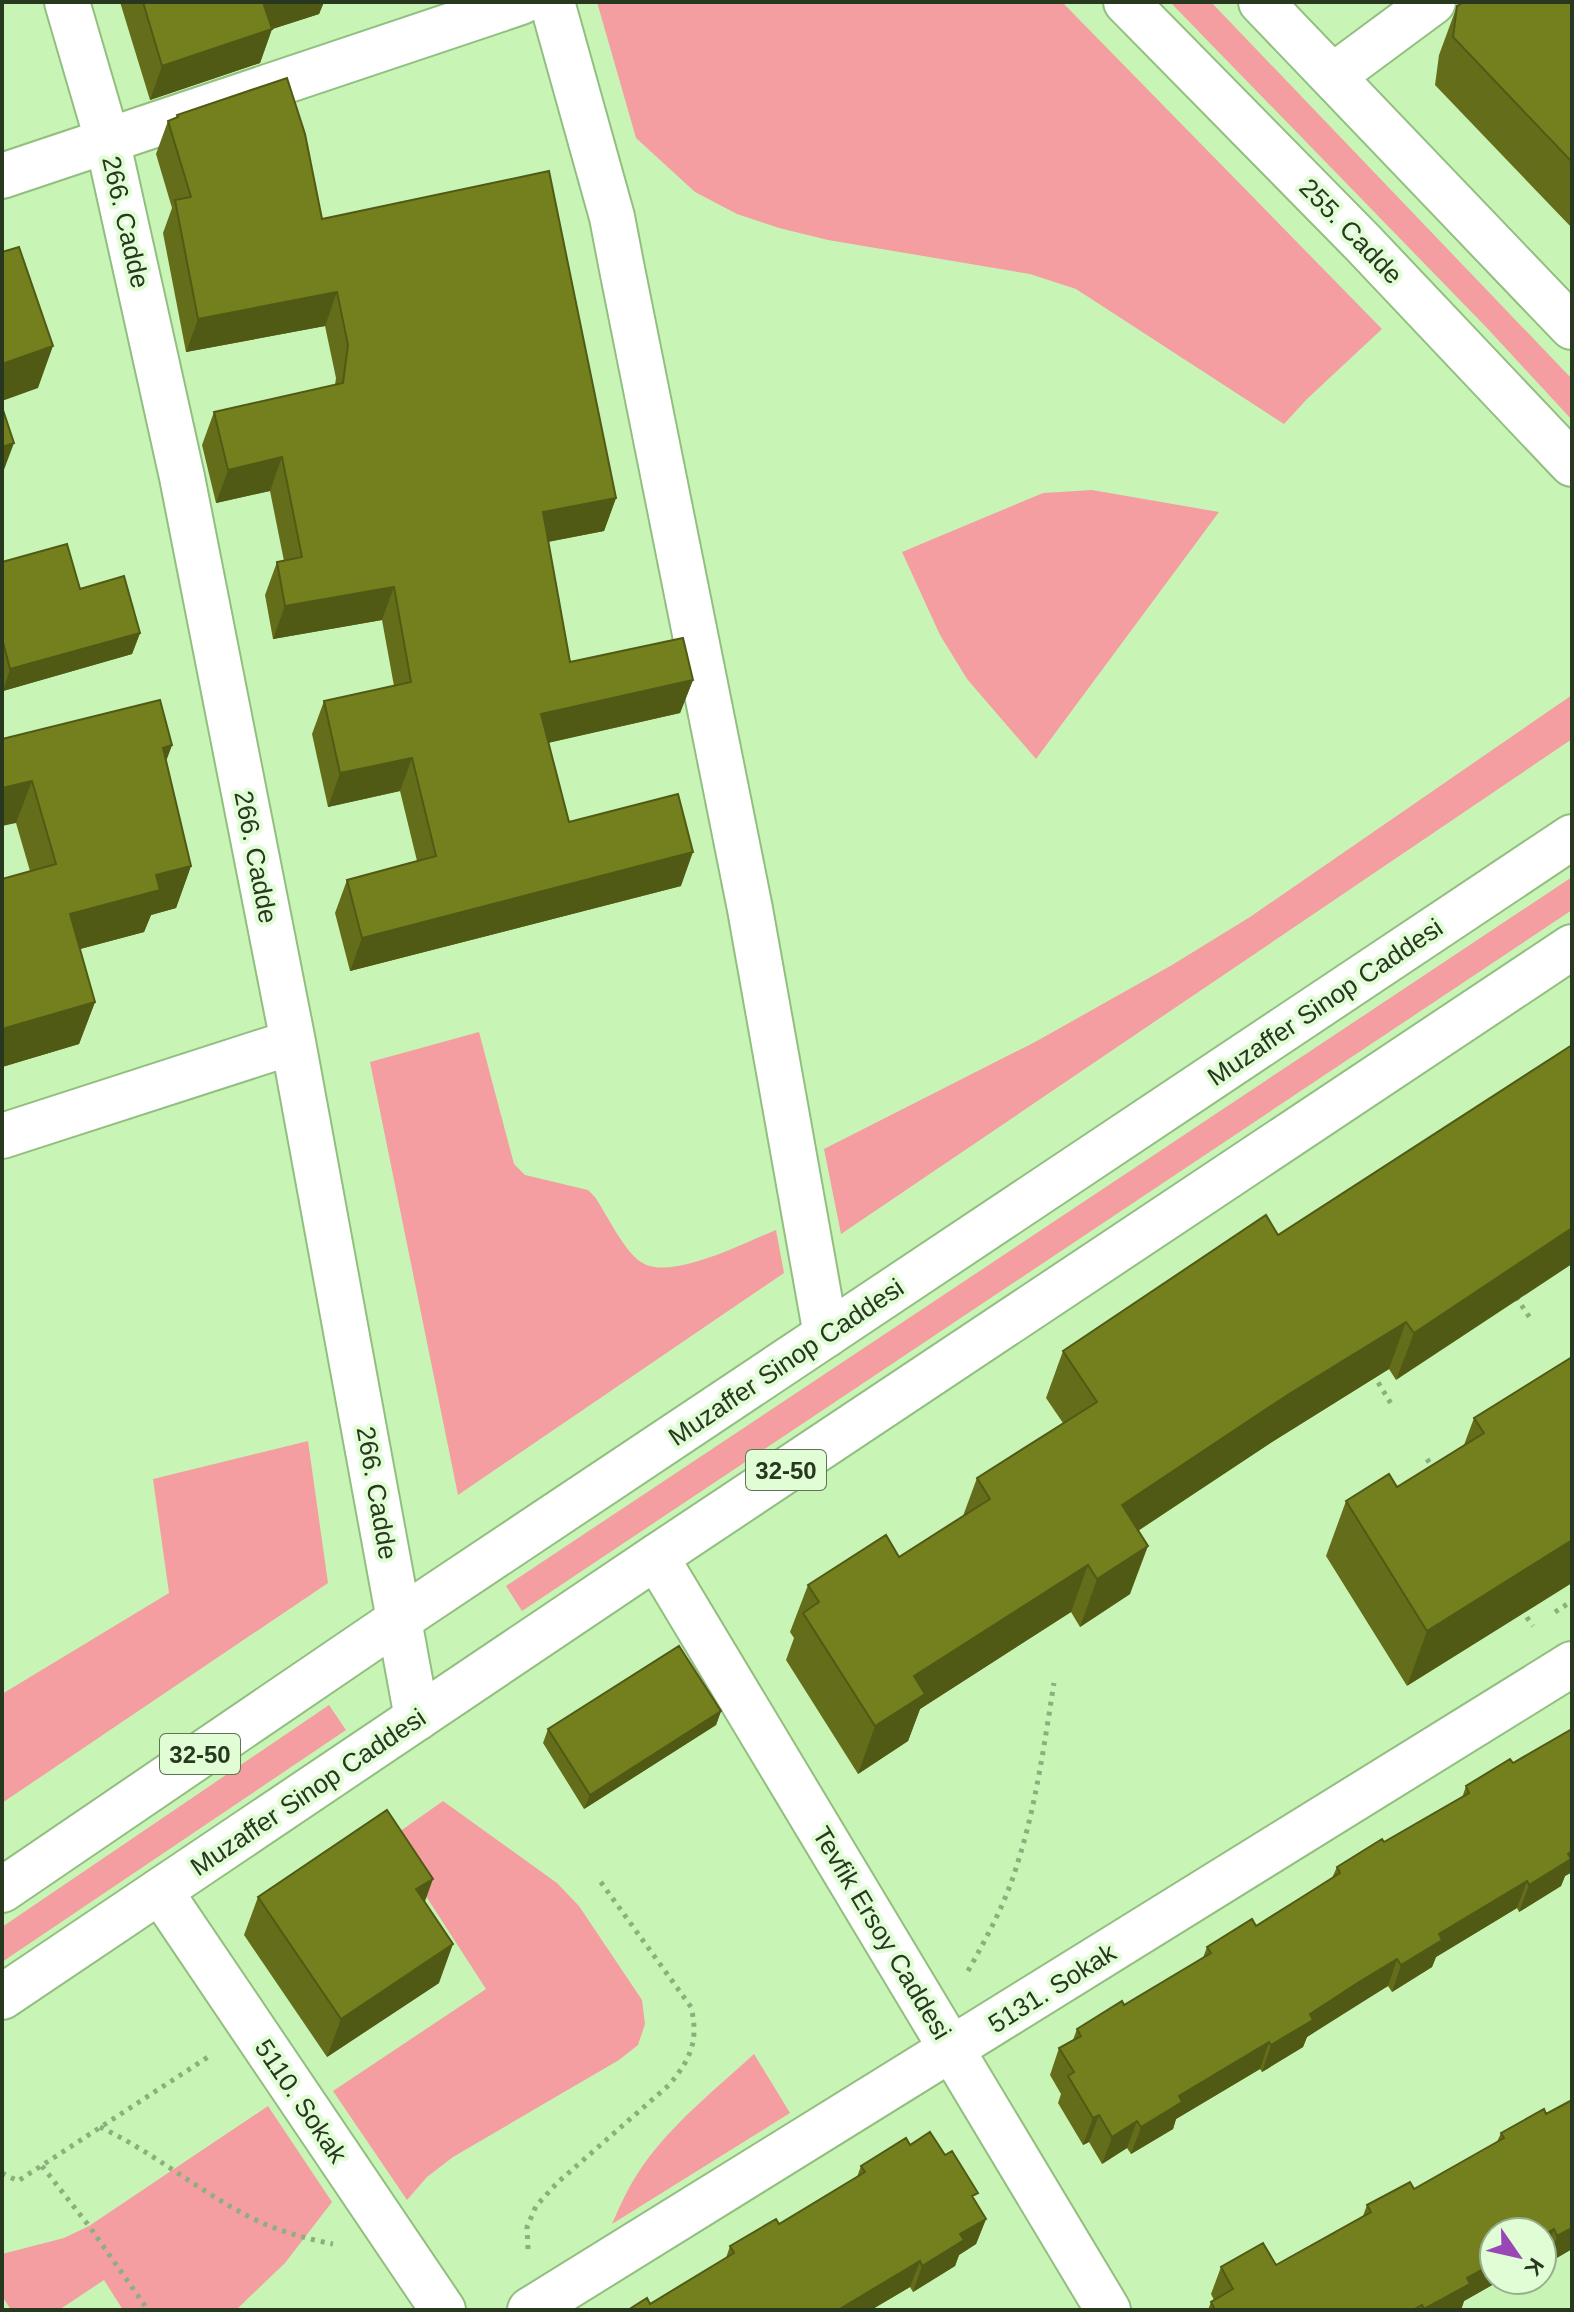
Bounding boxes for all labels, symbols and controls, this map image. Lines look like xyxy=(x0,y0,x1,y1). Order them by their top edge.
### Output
street label: 266. Cadde xyxy=(96,153,156,291)
street label: 255. Cadde xyxy=(1294,172,1408,290)
street label: 266. Cadde xyxy=(228,788,284,926)
street label: Muzaffer Sinop Caddesi xyxy=(1202,912,1448,1092)
street label: Muzaffer Sinop Caddesi xyxy=(663,1272,909,1452)
street label: 266. Cadde xyxy=(351,1424,403,1562)
road number: 32-50 xyxy=(746,1450,826,1490)
street label: Muzaffer Sinop Caddesi xyxy=(185,1702,431,1882)
road number: 32-50 xyxy=(160,1734,240,1774)
street label: Tevfik Ersoy Caddesi xyxy=(807,1821,957,2045)
street label: 5131. Sokak xyxy=(983,1936,1122,2039)
street label: 5110. Sokak xyxy=(249,2033,354,2169)
north arrow xyxy=(1478,2216,1558,2296)
text: K xyxy=(1519,2253,1549,2281)

